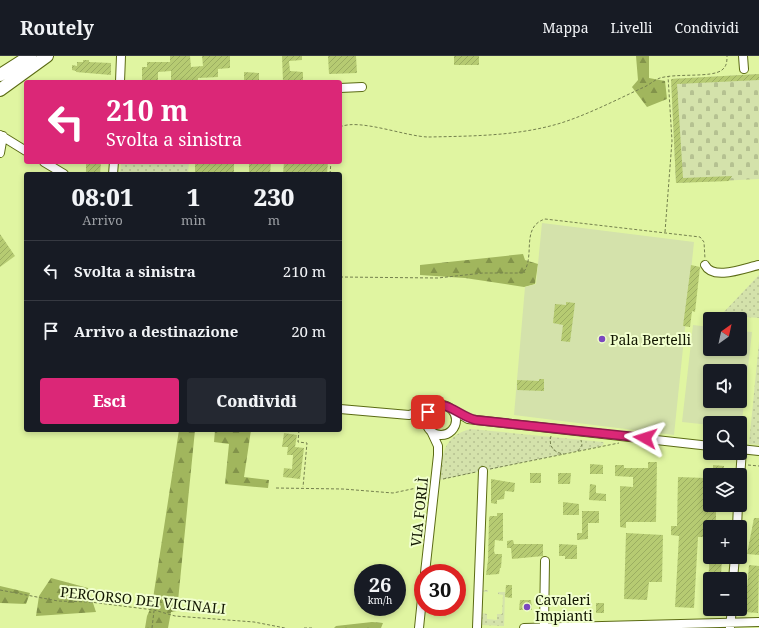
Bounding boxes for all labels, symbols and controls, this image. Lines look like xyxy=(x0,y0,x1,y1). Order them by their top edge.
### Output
text: Routely xyxy=(20,15,94,41)
text: Mappa xyxy=(542,18,589,37)
text: Livelli xyxy=(611,18,653,37)
text: Condividi xyxy=(675,18,739,37)
text: 210 m xyxy=(106,91,188,129)
icon: left xyxy=(40,96,92,148)
text: Svolta a sinistra xyxy=(106,127,242,151)
text: 08:01 xyxy=(72,180,134,213)
text: 1 xyxy=(187,180,200,213)
text: 230 xyxy=(254,180,294,213)
text: Arrivo xyxy=(82,211,123,229)
text: min xyxy=(181,211,206,229)
text: m xyxy=(268,211,280,229)
icon: left xyxy=(40,260,62,282)
text: Svolta a sinistra xyxy=(74,261,196,281)
text: 210 m xyxy=(283,261,326,281)
north arrow xyxy=(703,312,747,356)
map controls xyxy=(703,312,747,616)
icon: arrive xyxy=(40,320,62,342)
text: Arrivo a destinazione xyxy=(74,321,238,341)
text: 20 m xyxy=(291,321,326,341)
place label: Pala Bertelli xyxy=(610,330,692,349)
marker: Pala Bertelli xyxy=(597,334,607,344)
button: sound xyxy=(703,364,747,408)
button: Esci xyxy=(40,378,179,424)
button: Condividi xyxy=(187,378,326,424)
pin xyxy=(411,395,445,429)
icon: arrive xyxy=(417,401,439,423)
button: search xyxy=(703,416,747,460)
position arrow xyxy=(624,417,666,459)
button: layers xyxy=(703,468,747,512)
street label: VIA FORLÌ xyxy=(406,476,432,548)
button: + xyxy=(703,520,747,564)
speed limit sign: 30 xyxy=(414,564,466,616)
text: 26 xyxy=(369,571,391,598)
button: − xyxy=(703,572,747,616)
street label: PERCORSO DEI VICINALI xyxy=(59,582,227,618)
place label: Cavaleri Impianti xyxy=(535,590,593,625)
text: km/h xyxy=(368,593,392,607)
marker: Cavaleri Impianti xyxy=(522,602,532,612)

